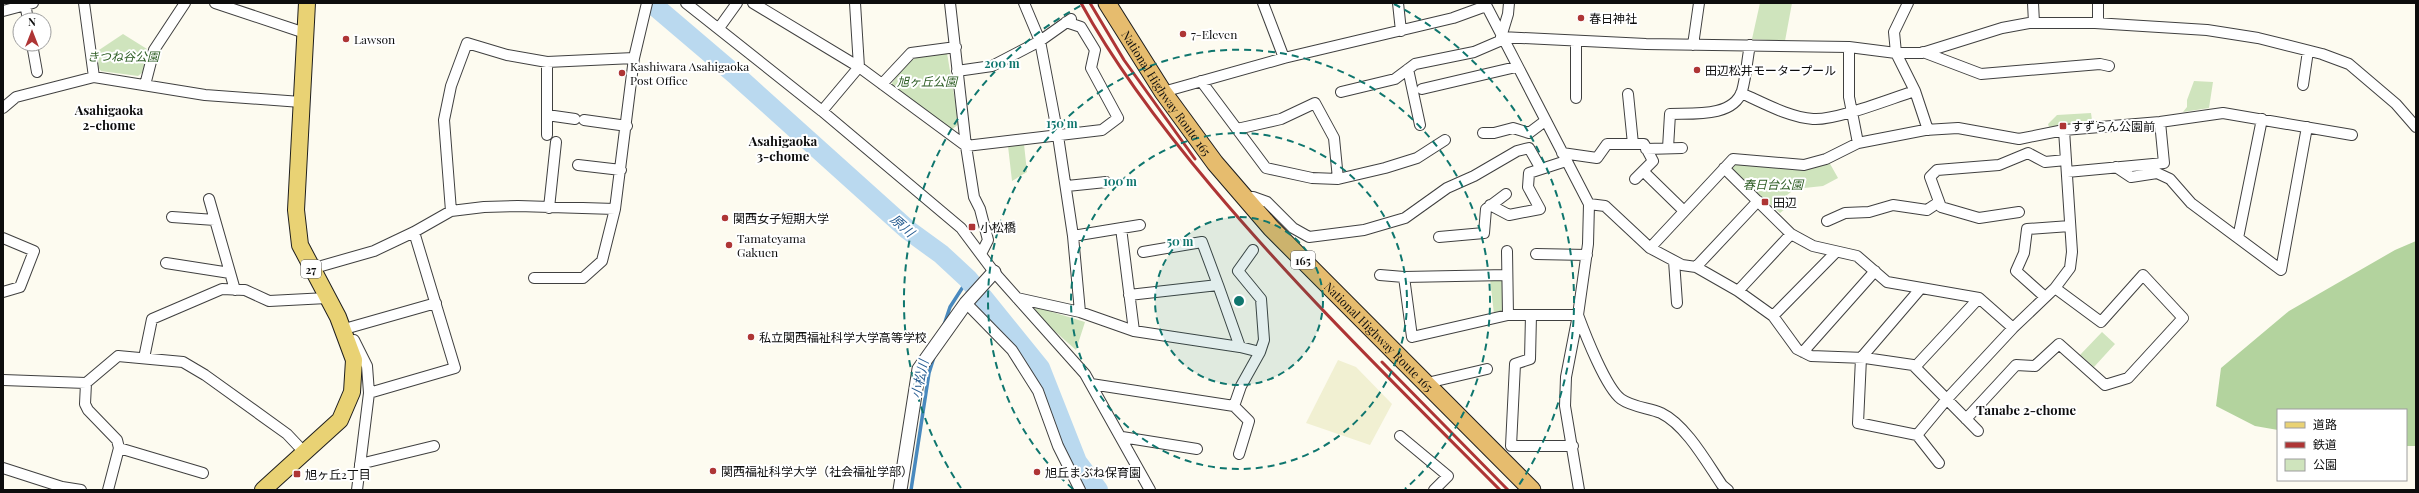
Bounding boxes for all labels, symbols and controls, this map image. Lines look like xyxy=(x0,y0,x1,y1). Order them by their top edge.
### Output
place label: 春日神社 xyxy=(1589,10,1637,26)
north arrow xyxy=(12,12,52,52)
marker: 春日神社 xyxy=(1576,13,1586,23)
text: N xyxy=(28,14,36,29)
place label: 7-Eleven xyxy=(1191,26,1237,42)
street label: National Highway Route 165 xyxy=(1118,27,1215,159)
marker: 7-Eleven xyxy=(1178,29,1188,39)
place label: Lawson xyxy=(354,31,395,47)
marker: Lawson xyxy=(341,34,351,44)
park label: きつね谷公園 xyxy=(87,48,161,64)
text: 200 m xyxy=(984,55,1020,71)
place label: Kashiwara Asahigaoka Post Office xyxy=(630,58,749,88)
place label: 田辺松井モータープール xyxy=(1705,62,1836,78)
marker: 田辺松井モータープール xyxy=(1692,65,1702,75)
marker: Kashiwara Asahigaoka Post Office xyxy=(617,68,627,78)
park label: 旭ヶ丘公園 xyxy=(897,73,959,89)
district label: Asahigaoka 2-chome xyxy=(74,101,144,133)
text: 150 m xyxy=(1046,115,1078,131)
place label: すずらん公園前 xyxy=(2071,118,2155,134)
marker: すずらん公園前 xyxy=(2058,121,2068,131)
district label: Asahigaoka 3-chome xyxy=(748,132,818,164)
text: 100 m xyxy=(1103,173,1137,189)
park label: 春日台公園 xyxy=(1743,176,1805,192)
place label: 田辺 xyxy=(1773,194,1797,210)
marker: 田辺 xyxy=(1760,197,1770,207)
place label: 関西女子短期大学 xyxy=(733,210,829,226)
water label: 原川 xyxy=(888,210,920,241)
marker: 関西女子短期大学 xyxy=(720,213,730,223)
place label: 小松橋 xyxy=(980,219,1016,235)
marker: 小松橋 xyxy=(967,222,977,232)
place label: Tamateyama Gakuen xyxy=(737,230,806,260)
text: 50 m xyxy=(1167,233,1194,249)
marker: Tamateyama Gakuen xyxy=(724,240,734,250)
road number: 165 xyxy=(1291,251,1315,269)
road number: 27 xyxy=(301,260,321,278)
street label: National Highway Route 165 xyxy=(1321,278,1437,395)
centre of rings xyxy=(1232,294,1246,308)
place label: 私立関西福祉科学大学高等学校 xyxy=(759,329,927,345)
marker: 私立関西福祉科学大学高等学校 xyxy=(746,332,756,342)
water label: 小松川 xyxy=(907,356,932,400)
district label: Tanabe 2-chome xyxy=(1976,401,2076,418)
legend xyxy=(2277,409,2407,481)
text: 道路 xyxy=(2313,416,2337,432)
text: 鉄道 xyxy=(2313,436,2337,452)
text: 公園 xyxy=(2313,456,2337,472)
place label: 関西福祉科学大学（社会福祉学部） xyxy=(721,463,913,479)
place label: 旭丘まぶね保育園 xyxy=(1045,464,1141,480)
place label: 旭ヶ丘2丁目 xyxy=(305,466,371,482)
marker: 関西福祉科学大学（社会福祉学部） xyxy=(708,466,718,476)
marker: 旭丘まぶね保育園 xyxy=(1032,467,1042,477)
marker: 旭ヶ丘2丁目 xyxy=(292,469,302,479)

